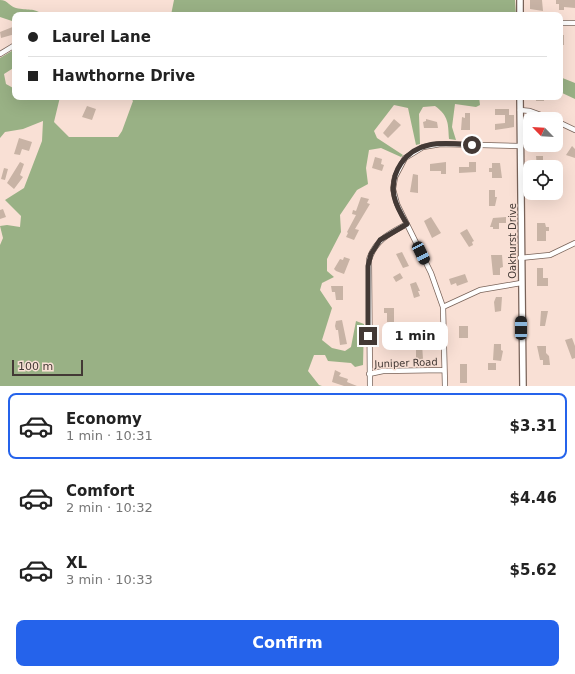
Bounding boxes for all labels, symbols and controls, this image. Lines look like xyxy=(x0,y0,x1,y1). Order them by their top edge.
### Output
text: Laurel Lane xyxy=(52,28,151,46)
text: Hawthorne Drive xyxy=(52,67,195,85)
north arrow xyxy=(523,112,563,152)
map controls xyxy=(523,112,563,200)
route start xyxy=(463,136,481,154)
button: locate xyxy=(523,160,563,200)
street label: Oakhurst Drive xyxy=(507,203,518,279)
car xyxy=(410,240,432,266)
car xyxy=(515,316,527,340)
callout: 1 min xyxy=(382,322,448,350)
route end xyxy=(359,327,377,345)
text: 1 min xyxy=(395,328,435,343)
street label: Juniper Road xyxy=(373,356,438,370)
scale bar xyxy=(12,358,83,377)
text: 100 m xyxy=(18,360,53,373)
icon: car xyxy=(18,408,54,444)
text: Economy xyxy=(66,410,142,428)
text: $3.31 xyxy=(510,417,557,435)
text: 1 min · 10:31 xyxy=(66,428,153,443)
icon: car xyxy=(18,480,54,516)
text: Comfort xyxy=(66,482,134,500)
text: $4.46 xyxy=(510,489,557,507)
text: 2 min · 10:32 xyxy=(66,500,153,515)
icon: car xyxy=(18,552,54,588)
text: XL xyxy=(66,554,87,572)
text: $5.62 xyxy=(510,561,557,579)
text: 3 min · 10:33 xyxy=(66,572,153,587)
button: Confirm xyxy=(16,620,559,666)

